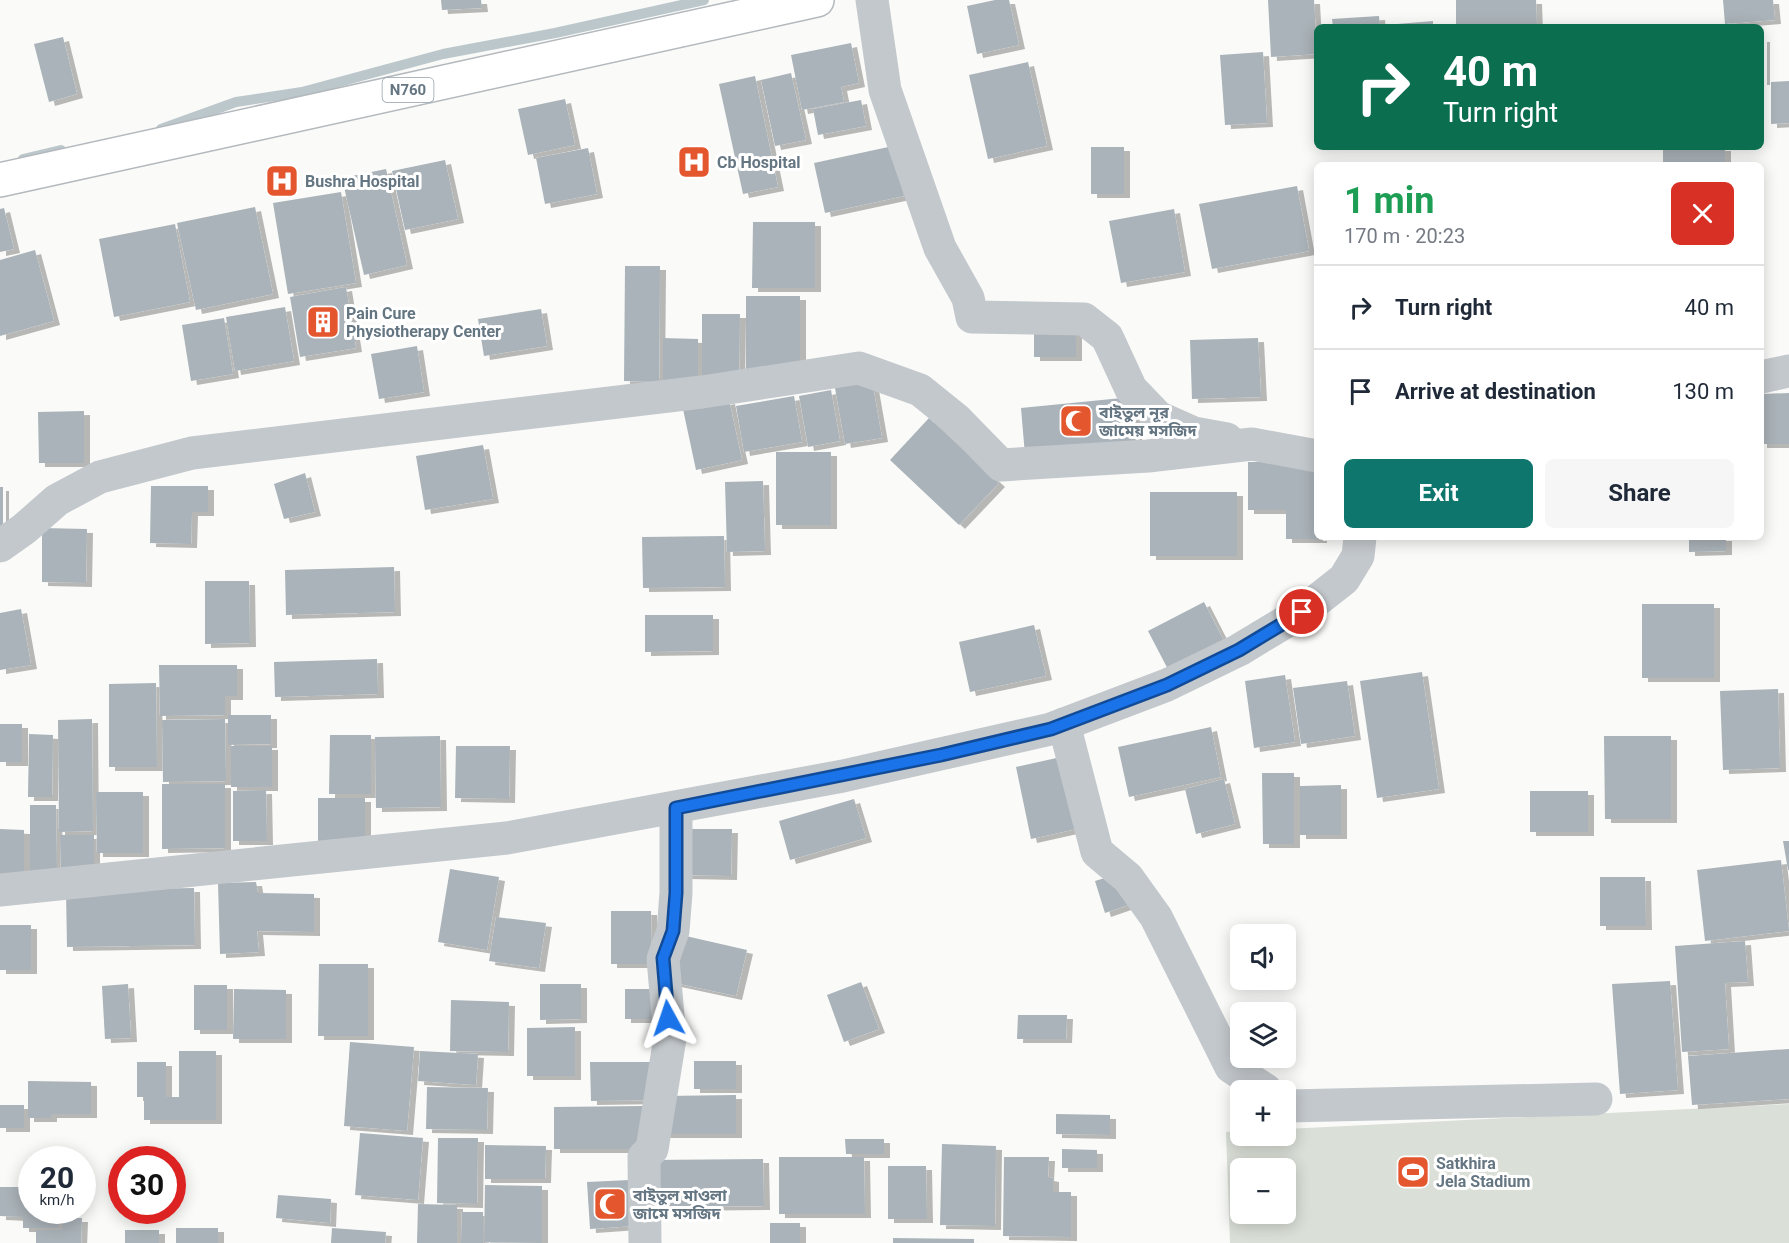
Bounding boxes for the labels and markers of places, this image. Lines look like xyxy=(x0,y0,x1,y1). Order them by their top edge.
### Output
hospital icon: Cb Hospital xyxy=(676,144,712,180)
place label: Cb Hospital xyxy=(717,153,800,172)
hospital icon: Bushra Hospital xyxy=(264,163,300,199)
place label: Bushra Hospital xyxy=(305,172,419,191)
building icon: Pain Cure Physiotherapy Center xyxy=(305,304,341,340)
place label: Pain Cure Physiotherapy Center xyxy=(346,304,501,341)
mosque icon: বাইতুল নূর জামেয় মসজিদ xyxy=(1058,403,1094,439)
place label: বাইতুল নূর জামেয় মসজিদ xyxy=(1098,403,1197,440)
pin xyxy=(1276,586,1327,637)
sports icon: Satkhira Jela Stadium xyxy=(1395,1154,1431,1190)
place label: Satkhira Jela Stadium xyxy=(1436,1154,1530,1191)
mosque icon: বাইতুল মাওলা জামে মসজিদ xyxy=(592,1186,628,1222)
place label: বাইতুল মাওলা জামে মসজিদ xyxy=(632,1186,727,1223)

